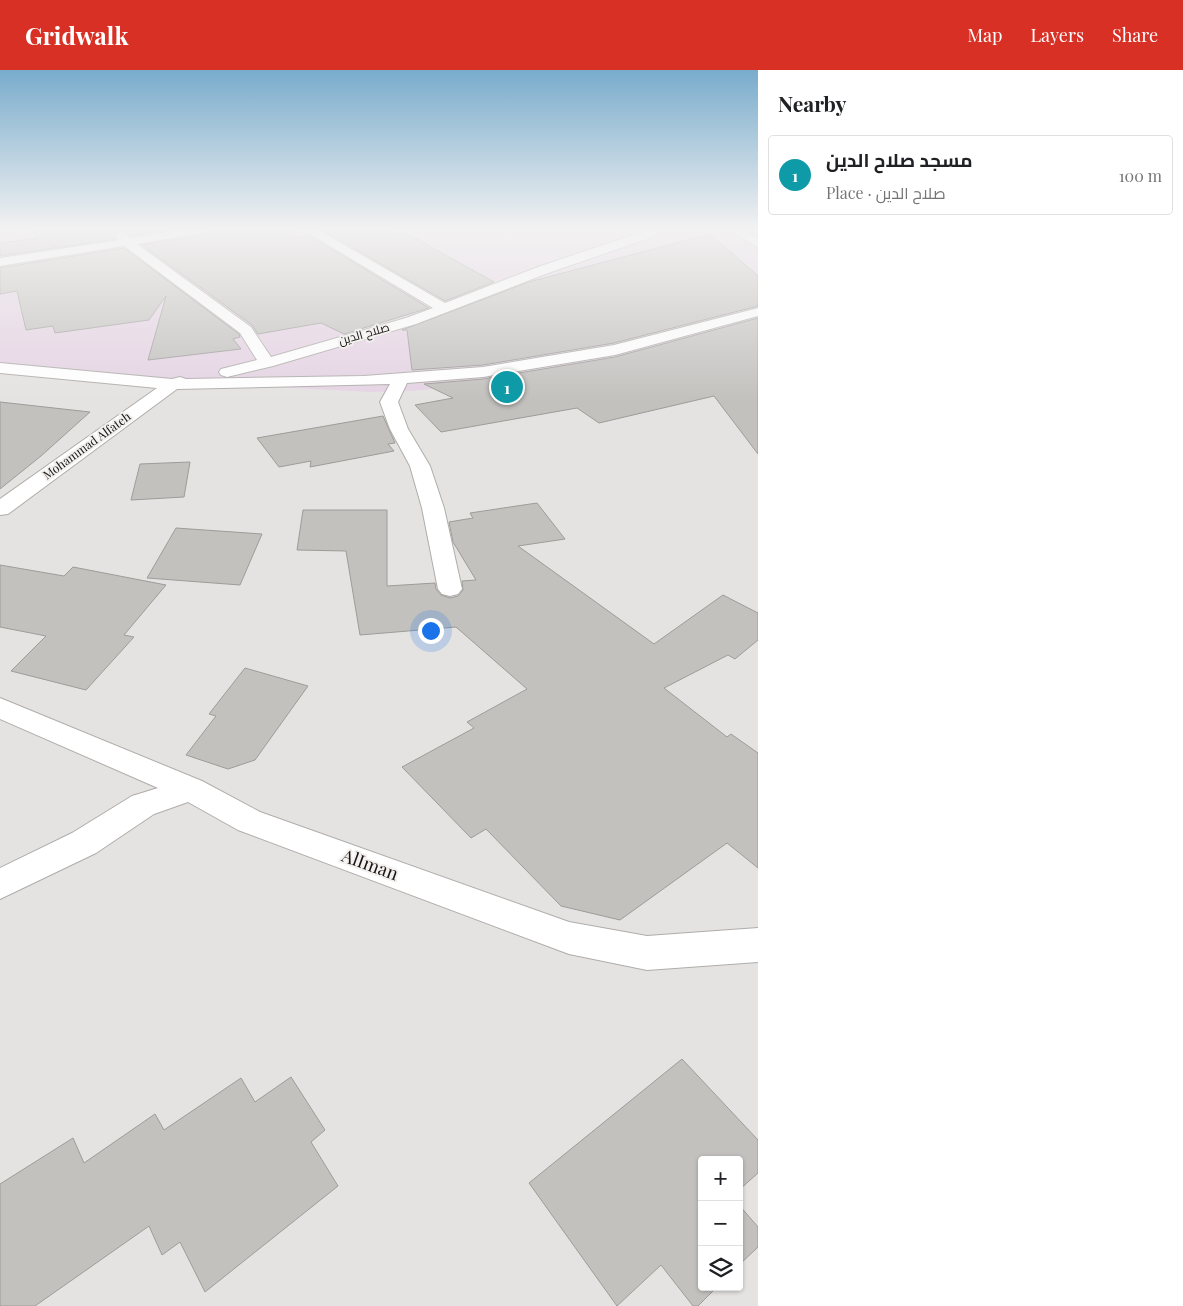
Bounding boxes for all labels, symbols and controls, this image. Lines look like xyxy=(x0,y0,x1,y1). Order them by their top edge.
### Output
text: Gridwalk xyxy=(25,19,128,51)
text: Map xyxy=(967,23,1002,47)
text: Layers xyxy=(1030,23,1084,47)
text: Share xyxy=(1112,23,1158,47)
text: Nearby xyxy=(778,89,847,117)
text: مسجد صلاح الدين xyxy=(826,146,972,172)
text: 1 xyxy=(792,165,798,186)
text: 100 m xyxy=(1119,165,1162,186)
text: Place · صلاح الدين xyxy=(826,182,946,203)
street label: صلاح الدين xyxy=(336,318,391,349)
pin: 1 xyxy=(491,368,523,406)
street label: Mohammad Alfateh xyxy=(39,408,134,482)
your location xyxy=(418,618,444,644)
street label: AlIman xyxy=(338,842,402,885)
map controls xyxy=(698,1156,743,1291)
button: + xyxy=(698,1156,743,1201)
button: − xyxy=(698,1201,743,1246)
button: layers xyxy=(698,1246,743,1291)

